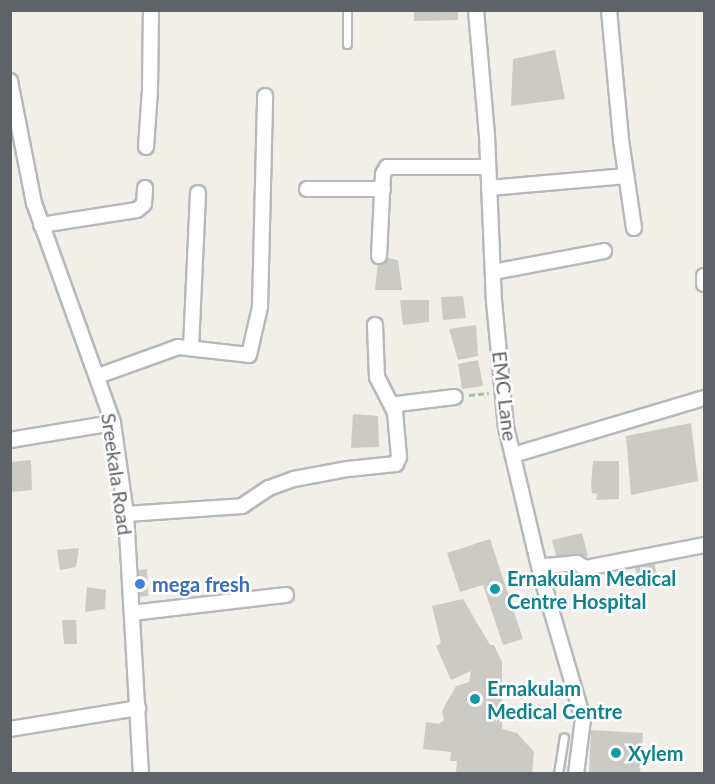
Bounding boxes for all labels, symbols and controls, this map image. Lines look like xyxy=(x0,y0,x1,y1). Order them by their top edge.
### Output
street label: EMC Lane xyxy=(488,350,522,442)
street label: Sreekala Road xyxy=(97,411,137,537)
place label: Ernakulam Medical Centre Hospital xyxy=(507,566,676,613)
place label: mega fresh xyxy=(152,572,250,596)
marker: mega fresh xyxy=(133,577,147,591)
marker: Ernakulam Medical Centre Hospital xyxy=(488,582,502,596)
place label: Ernakulam Medical Centre xyxy=(487,676,622,723)
marker: Ernakulam Medical Centre xyxy=(468,692,482,706)
place label: Xylem xyxy=(628,741,683,765)
marker: Xylem xyxy=(609,746,623,760)

